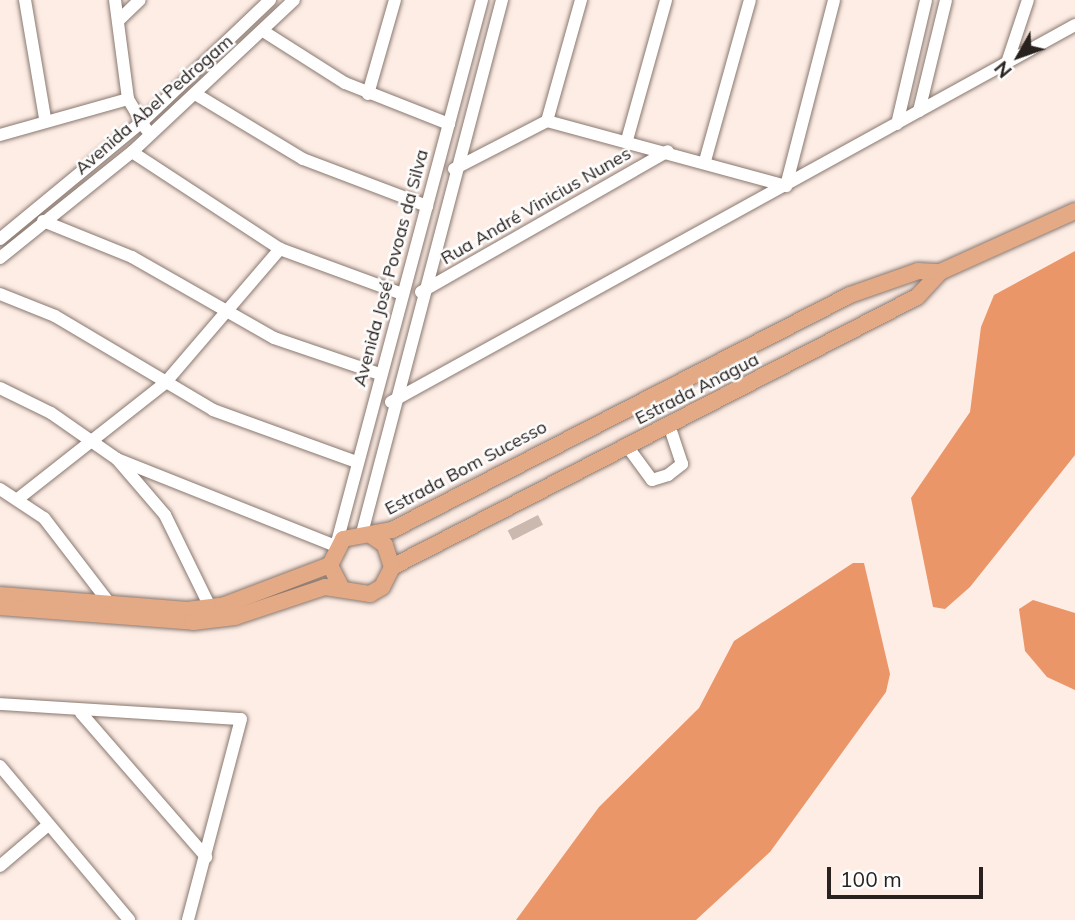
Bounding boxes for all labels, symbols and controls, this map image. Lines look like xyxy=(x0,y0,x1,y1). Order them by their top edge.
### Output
north arrow xyxy=(984,21,1054,91)
street label: Avenida Abel Pedrogam xyxy=(71,31,237,179)
text: N xyxy=(989,56,1017,83)
street label: Rua André Vinicius Nunes xyxy=(437,143,635,269)
street label: Avenida José Povoas da Silva xyxy=(349,147,433,389)
street label: Estrada Anagua xyxy=(632,349,762,429)
street label: Estrada Bom Sucesso xyxy=(381,416,551,520)
scale bar xyxy=(830,853,986,897)
text: 100 m xyxy=(840,866,902,892)

